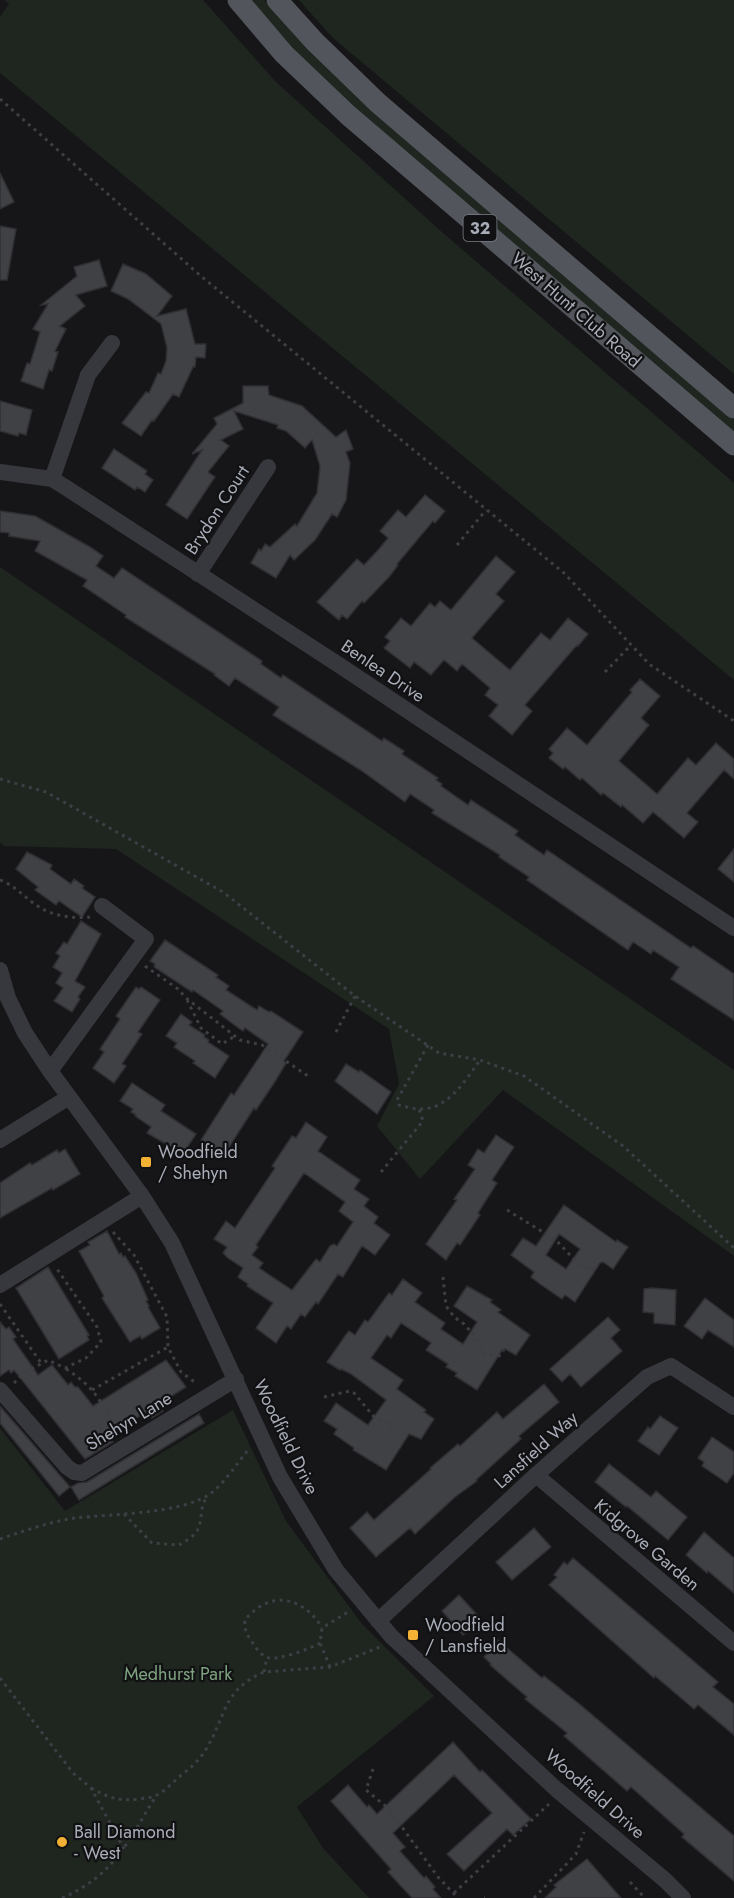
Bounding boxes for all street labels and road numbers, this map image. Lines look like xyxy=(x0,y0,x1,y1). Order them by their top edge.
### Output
road number: 32 xyxy=(464,215,496,241)
street label: West Hunt Club Road xyxy=(505,246,647,374)
street label: Brydon Court xyxy=(178,460,256,560)
street label: Benlea Drive xyxy=(336,633,430,709)
street label: Woodfield Drive xyxy=(247,1375,325,1499)
street label: Shehyn Lane xyxy=(81,1385,177,1457)
street label: Lansfield Way xyxy=(488,1405,584,1495)
street label: Kidgrove Garden xyxy=(588,1493,706,1597)
street label: Woodfield Drive xyxy=(539,1743,651,1845)

